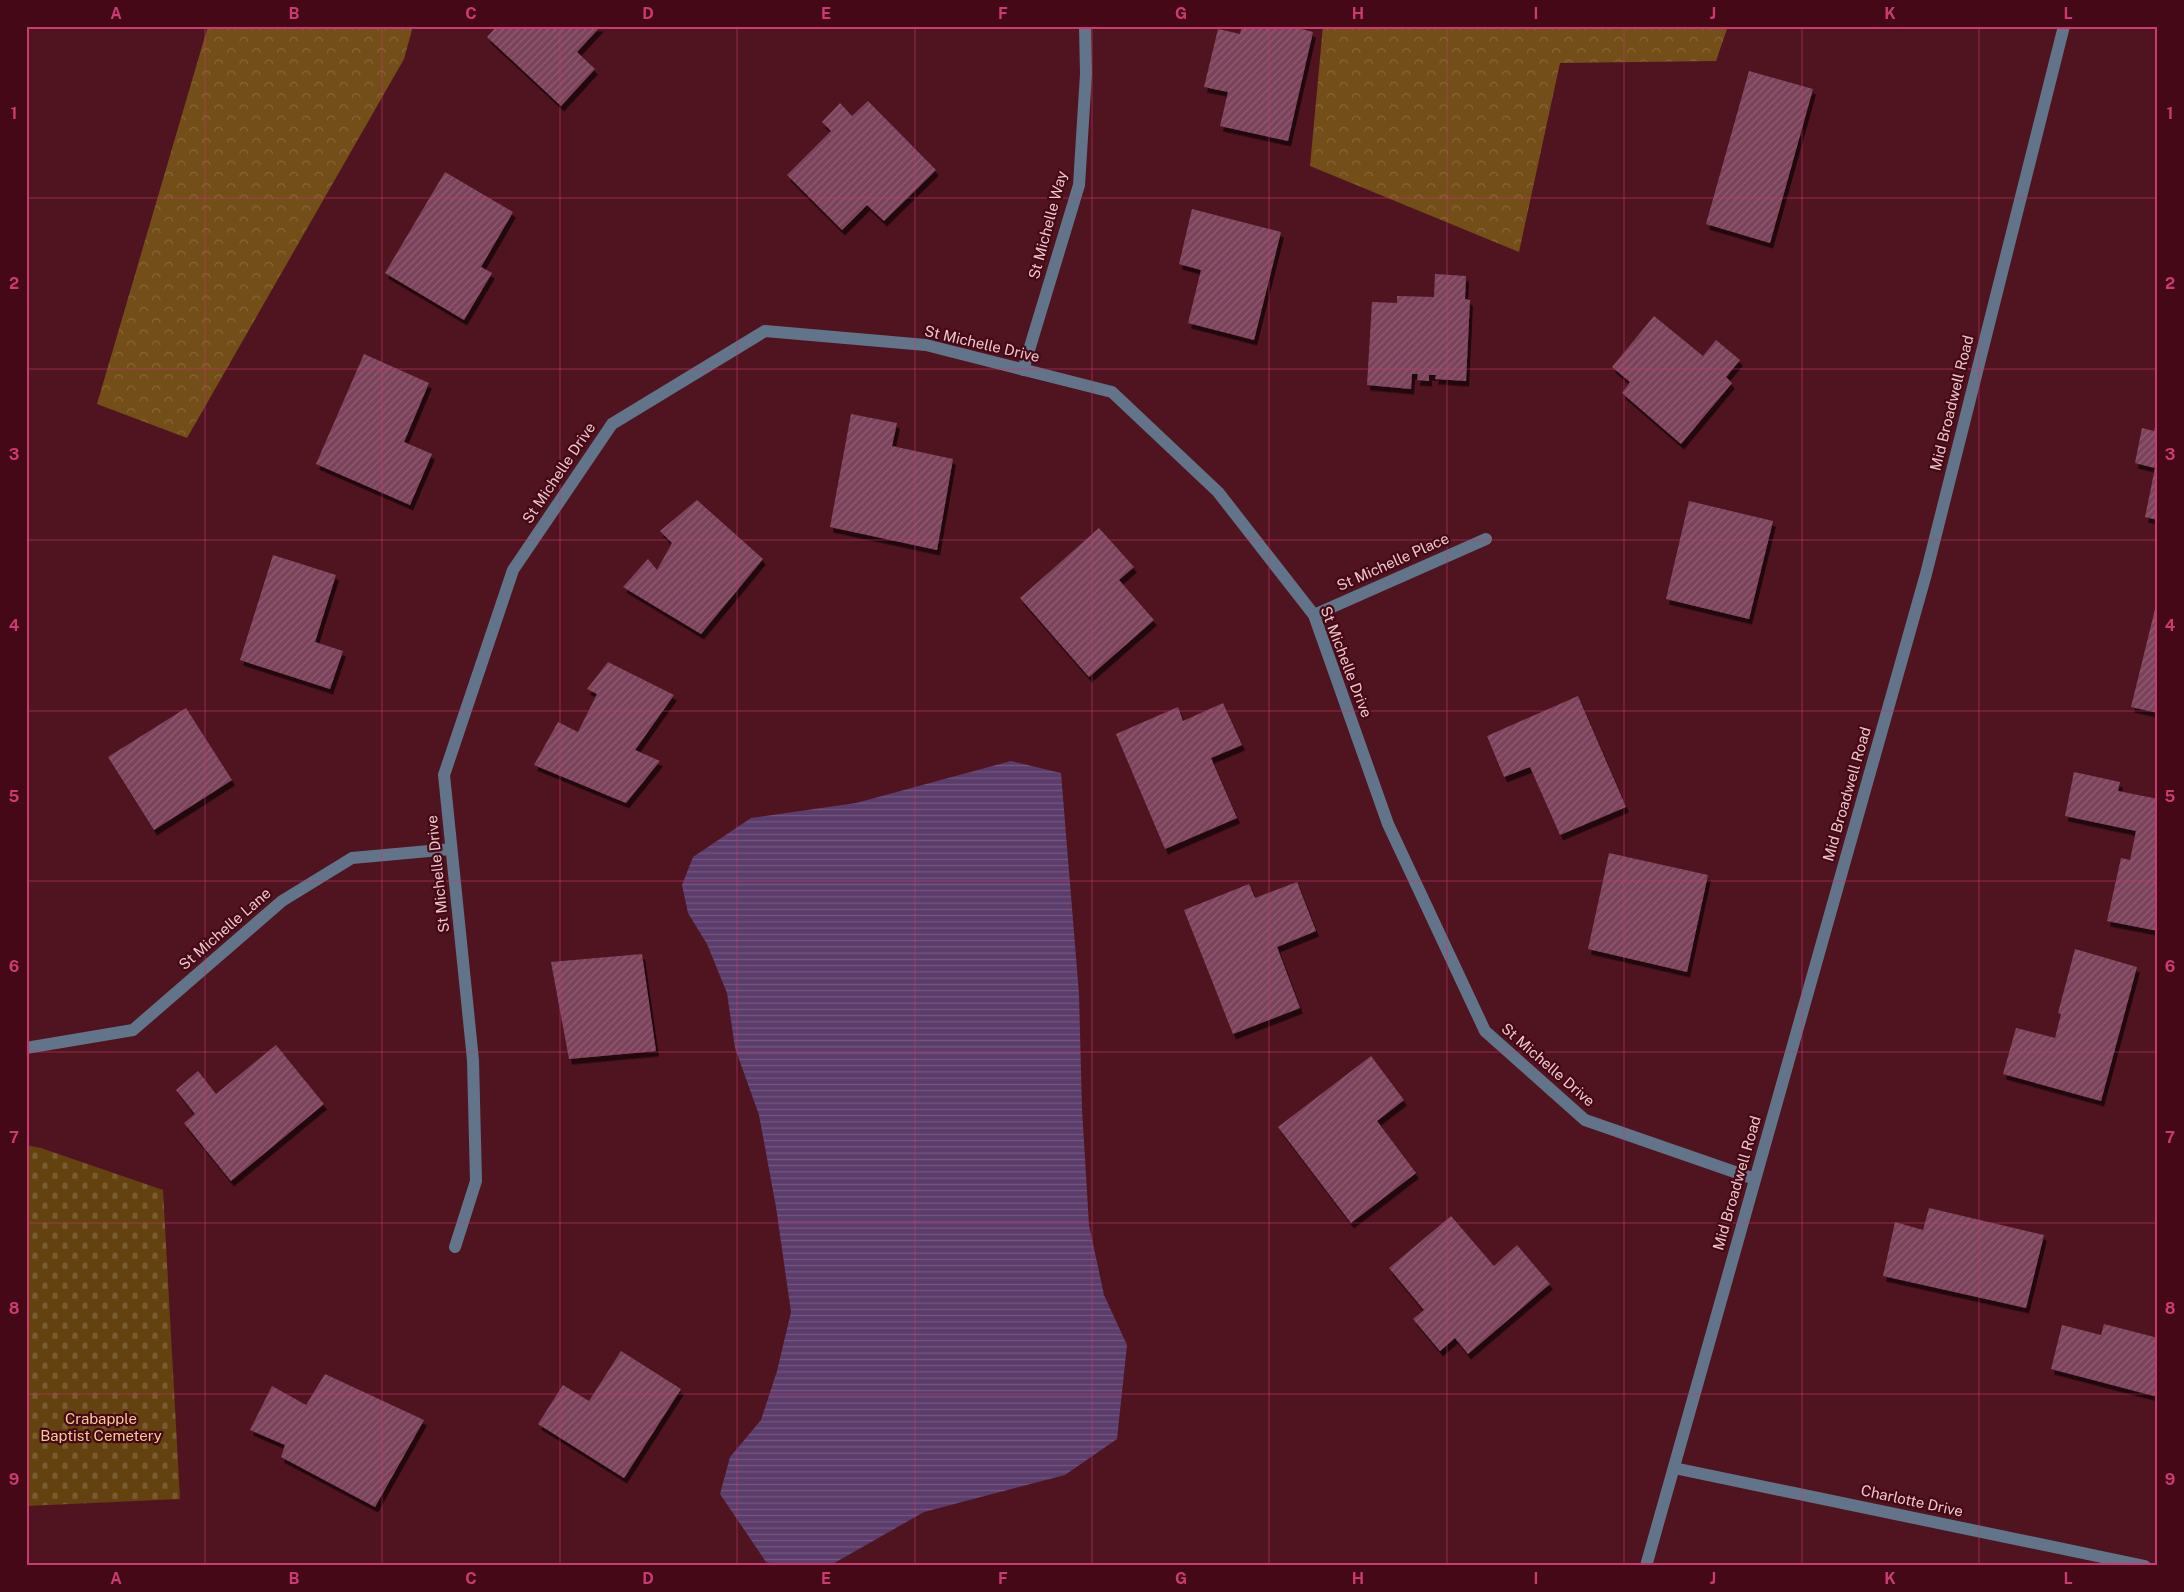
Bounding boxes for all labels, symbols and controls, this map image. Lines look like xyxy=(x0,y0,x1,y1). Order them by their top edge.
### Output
text: A xyxy=(110,4,122,23)
text: B xyxy=(289,4,300,23)
text: C xyxy=(465,4,477,23)
text: D xyxy=(642,4,654,23)
text: E xyxy=(821,4,831,23)
text: F xyxy=(998,4,1008,23)
text: G xyxy=(1175,4,1187,23)
text: H xyxy=(1352,4,1364,23)
text: I xyxy=(1534,4,1538,23)
text: J xyxy=(1710,4,1716,23)
text: K xyxy=(1884,4,1896,23)
text: L xyxy=(2063,4,2073,23)
text: 1 xyxy=(11,104,17,123)
text: 1 xyxy=(2167,104,2173,123)
street label: St Michelle Way xyxy=(1025,169,1070,281)
text: 2 xyxy=(9,274,19,293)
text: 2 xyxy=(2165,274,2175,293)
street label: St Michelle Drive xyxy=(923,322,1041,365)
street label: Mid Broadwell Road xyxy=(1926,333,1977,472)
street label: St Michelle Drive xyxy=(519,419,599,526)
text: 3 xyxy=(9,445,19,464)
text: 3 xyxy=(2165,445,2175,464)
street label: St Michelle Place xyxy=(1334,529,1451,594)
street label: St Michelle Drive xyxy=(1317,604,1376,720)
text: 4 xyxy=(9,616,20,635)
text: 4 xyxy=(2165,616,2176,635)
street label: Mid Broadwell Road xyxy=(1819,725,1874,863)
text: 5 xyxy=(9,787,20,806)
text: 5 xyxy=(2165,787,2176,806)
street label: St Michelle Drive xyxy=(423,815,452,934)
street label: St Michelle Lane xyxy=(175,884,274,973)
text: 6 xyxy=(9,957,19,976)
text: 6 xyxy=(2165,957,2175,976)
street label: St Michelle Drive xyxy=(1498,1020,1598,1110)
street label: Mid Broadwell Road xyxy=(1709,1114,1764,1252)
text: 7 xyxy=(9,1128,19,1147)
text: 7 xyxy=(2165,1128,2175,1147)
text: 8 xyxy=(9,1299,20,1318)
text: 8 xyxy=(2165,1299,2176,1318)
park label: Crabapple Baptist Cemetery xyxy=(40,1410,162,1444)
text: 9 xyxy=(9,1470,19,1489)
text: 9 xyxy=(2165,1470,2175,1489)
street label: Charlotte Drive xyxy=(1859,1481,1965,1520)
text: A xyxy=(110,1569,122,1588)
text: B xyxy=(289,1569,300,1588)
text: C xyxy=(465,1569,477,1588)
text: D xyxy=(642,1569,654,1588)
text: E xyxy=(821,1569,831,1588)
text: F xyxy=(998,1569,1008,1588)
text: G xyxy=(1175,1569,1187,1588)
text: H xyxy=(1352,1569,1364,1588)
text: I xyxy=(1534,1569,1538,1588)
text: J xyxy=(1710,1569,1716,1588)
text: K xyxy=(1884,1569,1896,1588)
text: L xyxy=(2063,1569,2073,1588)

